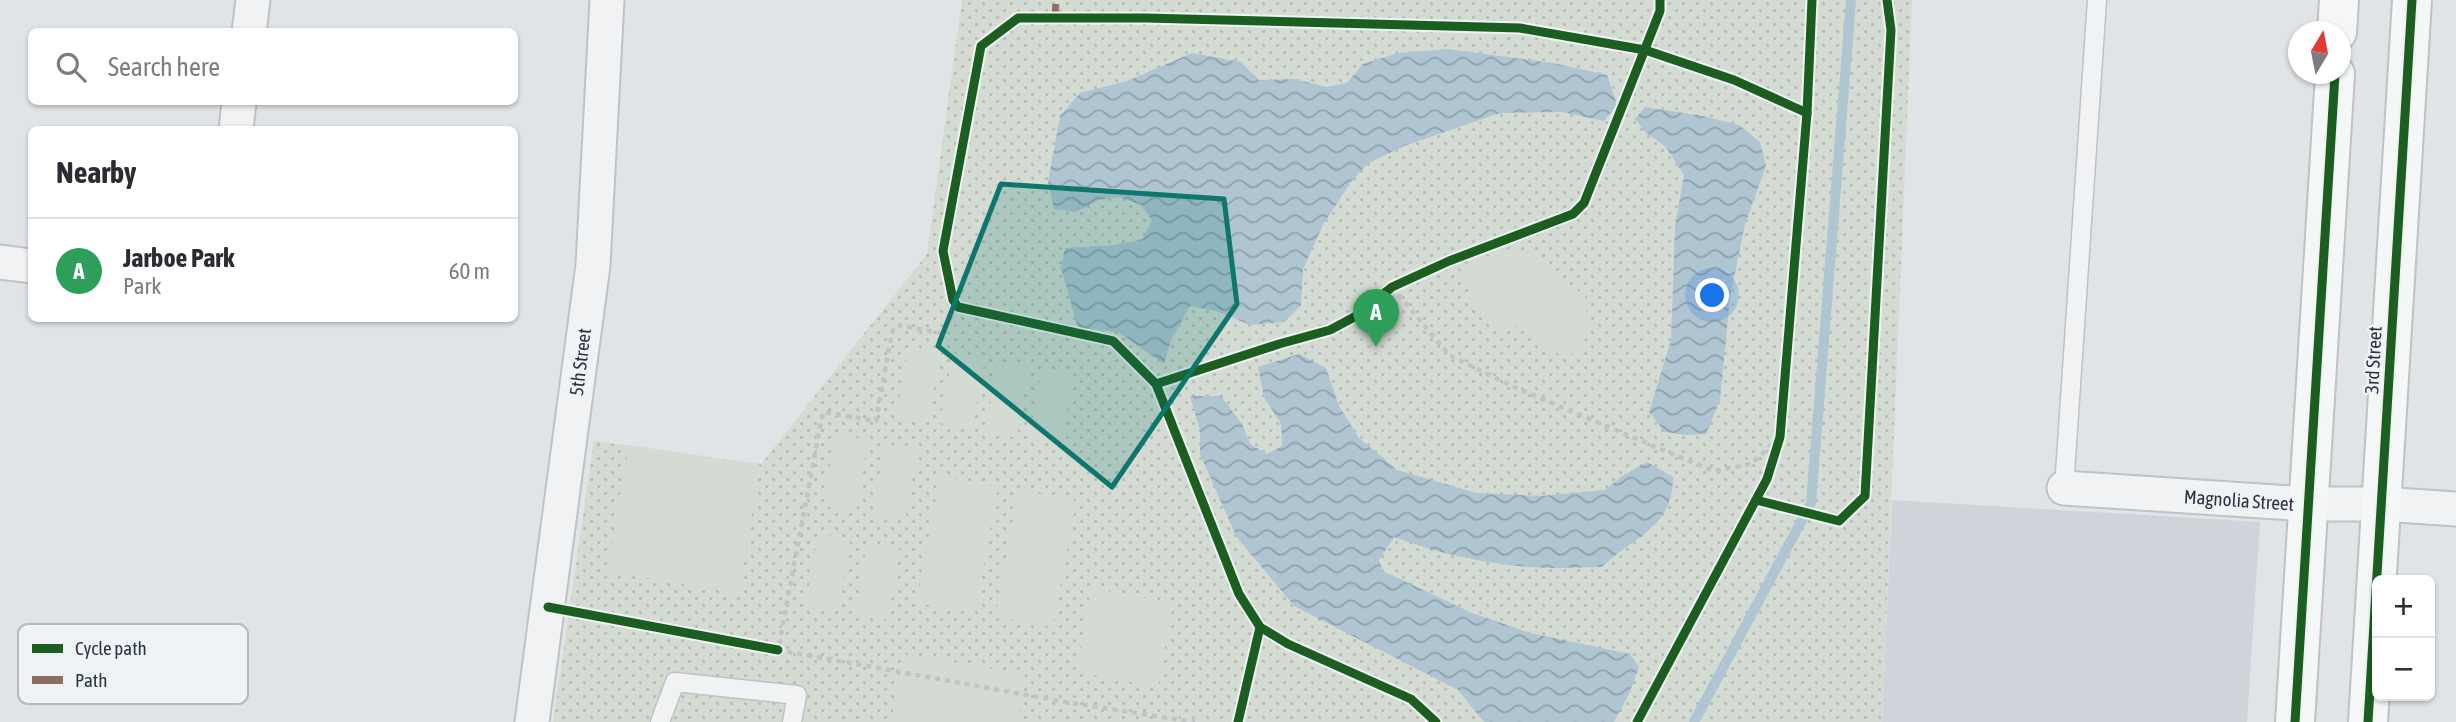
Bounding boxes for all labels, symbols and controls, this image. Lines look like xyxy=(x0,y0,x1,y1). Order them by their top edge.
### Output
north arrow xyxy=(2288,21,2351,84)
search box xyxy=(28,28,518,105)
icon: search xyxy=(52,48,90,86)
text: Search here xyxy=(108,52,220,82)
text: Nearby xyxy=(56,155,136,189)
text: Jarboe Park xyxy=(123,243,234,273)
text: A xyxy=(73,258,85,284)
text: 60 m xyxy=(449,258,490,284)
text: Park xyxy=(123,273,161,299)
your location xyxy=(1695,278,1729,312)
pin: A xyxy=(1353,289,1399,347)
street label: 3rd Street xyxy=(2360,326,2386,394)
street label: 5th Street xyxy=(565,327,595,397)
street label: Magnolia Street xyxy=(2183,485,2295,515)
map controls xyxy=(2372,575,2435,701)
button: + xyxy=(2372,575,2435,638)
legend xyxy=(18,624,248,704)
text: Cycle path xyxy=(75,637,147,659)
button: − xyxy=(2372,638,2435,701)
text: Path xyxy=(75,669,107,691)

